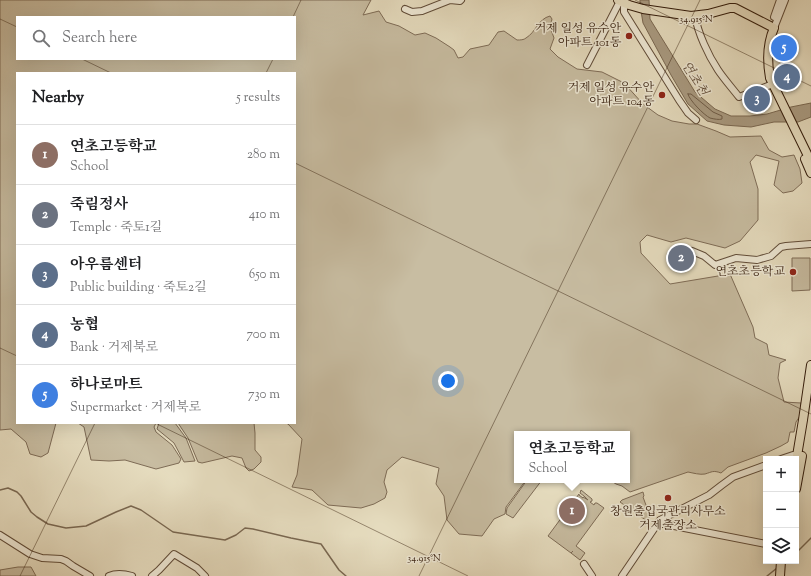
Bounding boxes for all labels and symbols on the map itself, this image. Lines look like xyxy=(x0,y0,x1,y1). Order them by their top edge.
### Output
text: 34.915°N xyxy=(679,12,713,27)
place label: 거제 일성 유수안 아파트 101동 xyxy=(535,20,621,52)
marker: 거제 일성 유수안 아파트 101동 xyxy=(624,31,634,41)
pin: 5 xyxy=(771,33,797,63)
water label: 연초천 xyxy=(676,58,712,101)
pin: 4 xyxy=(774,62,800,92)
place label: 거제 일성 유수안 아파트 104동 xyxy=(568,79,654,111)
pin: 3 xyxy=(744,84,770,114)
marker: 거제 일성 유수안 아파트 104동 xyxy=(657,90,667,100)
pin: 2 xyxy=(668,243,694,273)
place label: 연초초등학교 xyxy=(715,263,785,281)
marker: 연초초등학교 xyxy=(788,267,798,277)
your location xyxy=(438,371,458,391)
marker: 창원출입국관리사무소 거제출장소 xyxy=(663,493,673,503)
pin: 1 xyxy=(559,496,585,526)
place label: 창원출입국관리사무소 거제출장소 xyxy=(610,503,726,535)
text: 34.915°N xyxy=(407,551,441,566)

